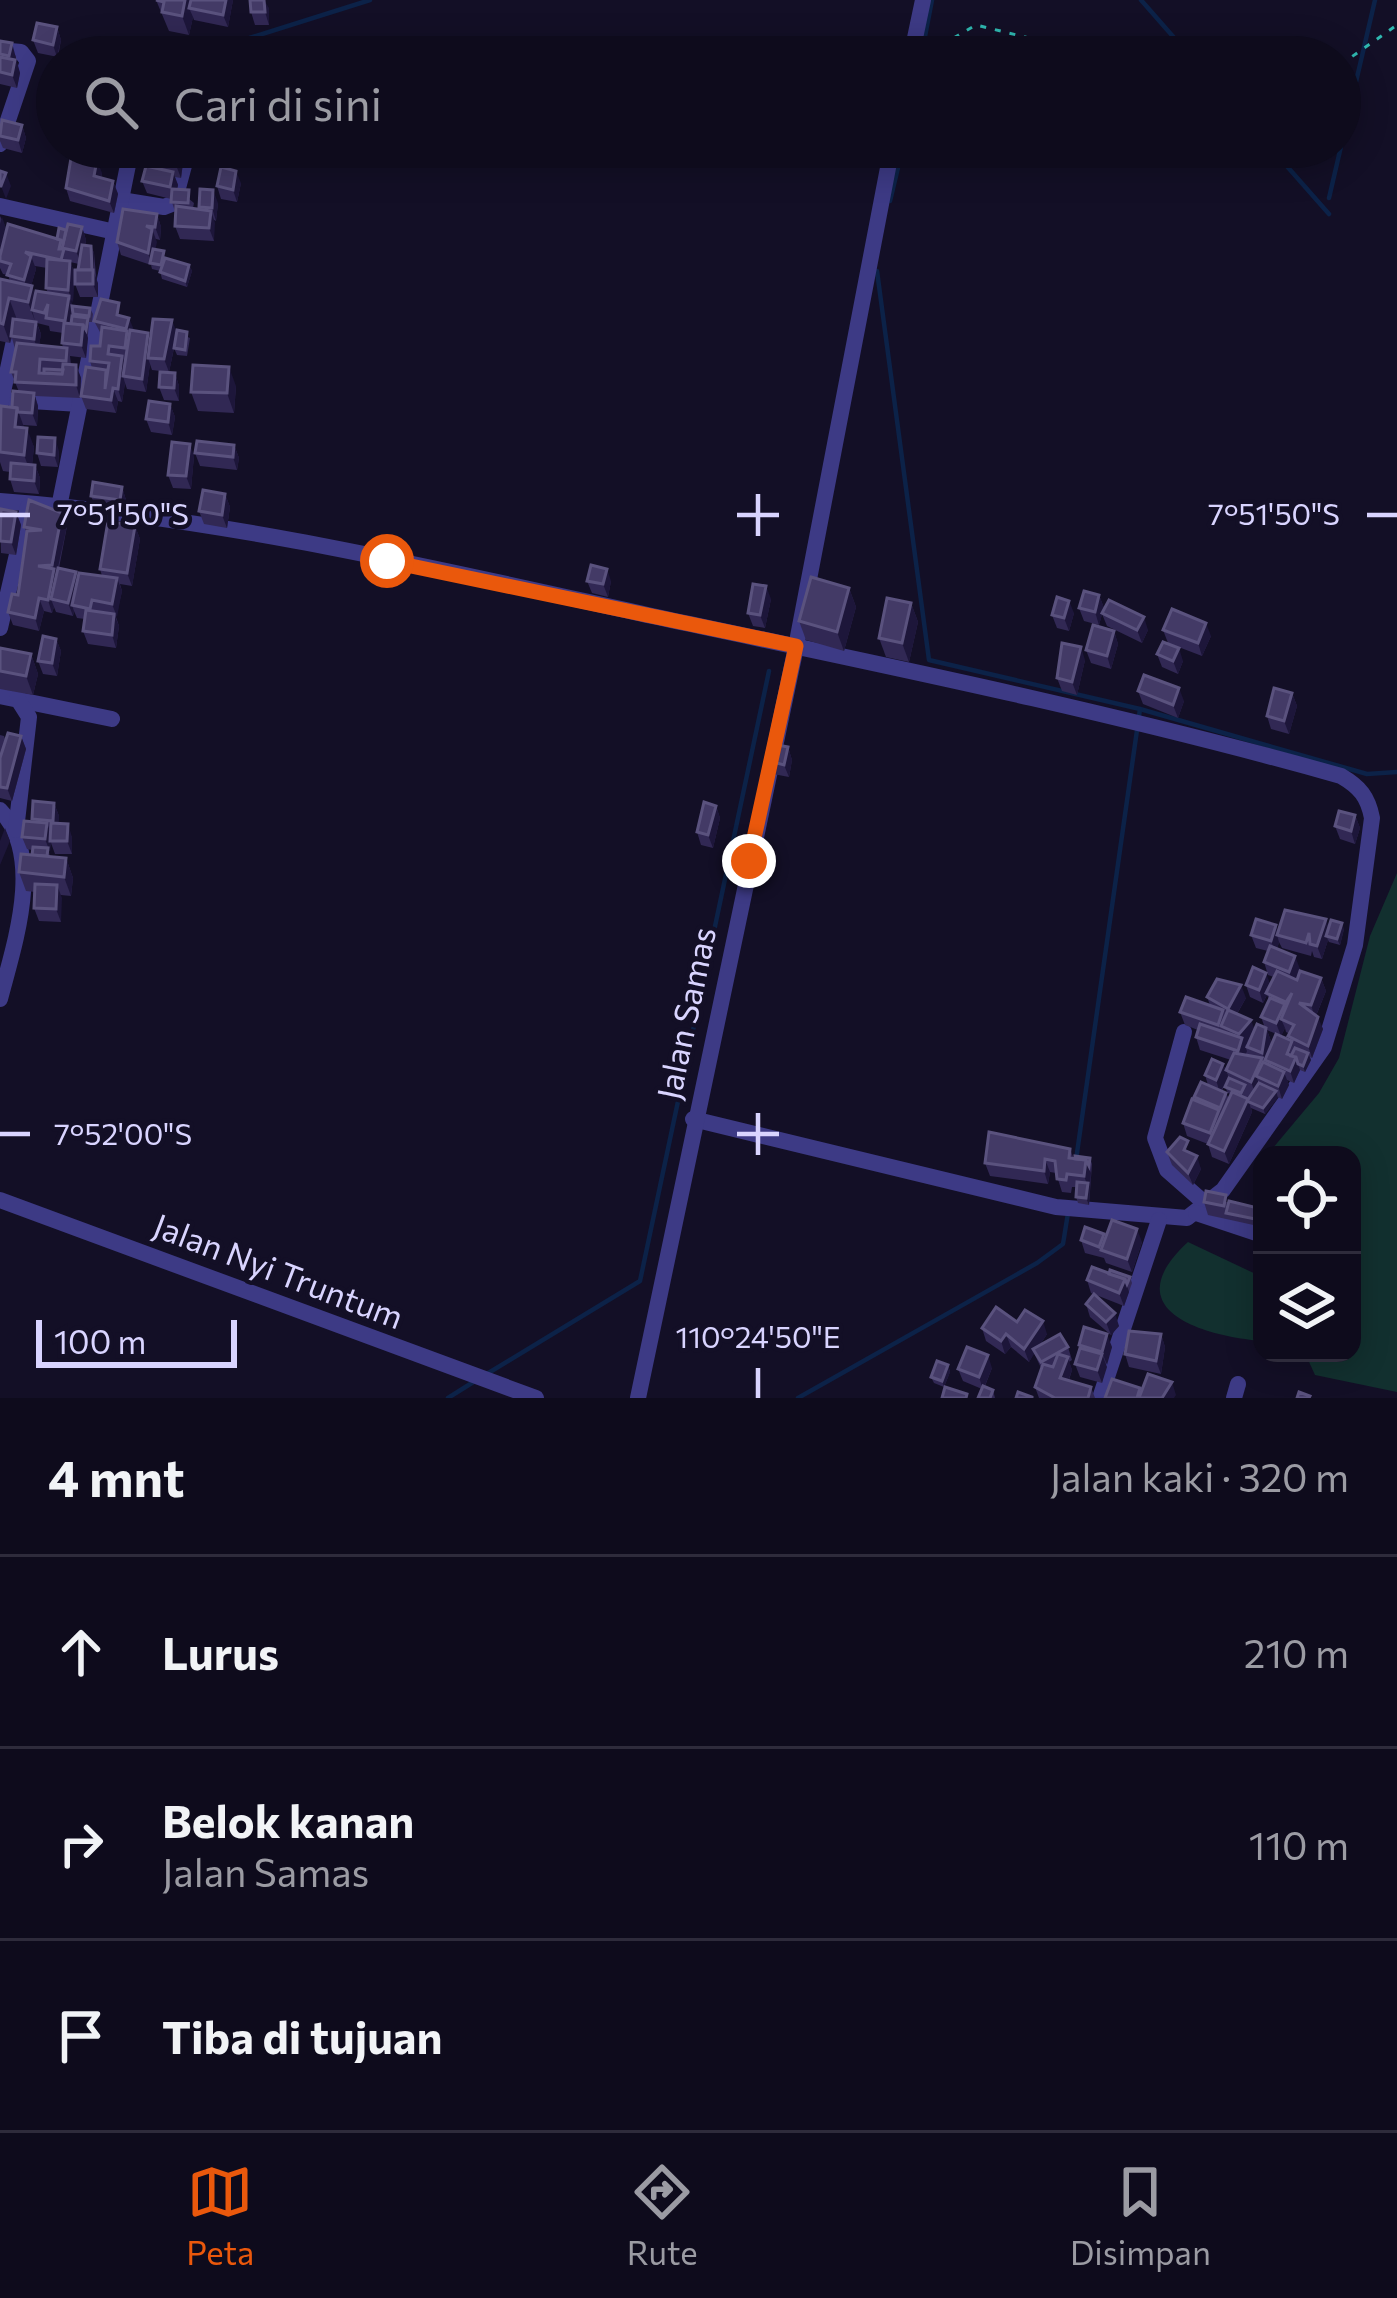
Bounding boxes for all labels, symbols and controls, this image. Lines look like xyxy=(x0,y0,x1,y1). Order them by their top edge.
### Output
search box xyxy=(36,36,1361,168)
icon: search xyxy=(78,69,144,135)
text: Cari di sini xyxy=(174,75,382,130)
text: 7°51'50"S xyxy=(57,494,189,531)
text: 7°51'50"S xyxy=(1208,494,1340,531)
route start xyxy=(360,534,414,588)
route end xyxy=(722,834,776,888)
street label: Jalan Samas xyxy=(647,923,723,1103)
text: 7°52'00"S xyxy=(54,1114,192,1151)
map controls xyxy=(1253,1146,1361,1362)
button: locate xyxy=(1253,1146,1361,1254)
street label: Jalan Nyi Truntum xyxy=(148,1204,410,1336)
button: layers xyxy=(1253,1254,1361,1362)
scale bar xyxy=(36,1314,237,1367)
text: 110°24'50"E xyxy=(675,1317,841,1354)
text: 100 m xyxy=(54,1320,146,1361)
text: 4 mnt xyxy=(48,1445,185,1508)
text: Jalan kaki · 320 m xyxy=(1050,1452,1349,1500)
icon: ahead xyxy=(48,1619,114,1685)
text: Lurus xyxy=(162,1624,279,1679)
text: 210 m xyxy=(1244,1628,1349,1676)
text: Belok kanan xyxy=(162,1792,414,1847)
icon: right xyxy=(48,1811,114,1877)
text: 110 m xyxy=(1249,1820,1349,1868)
text: Jalan Samas xyxy=(162,1847,369,1895)
icon: arrive xyxy=(48,2003,114,2069)
text: Tiba di tujuan xyxy=(162,2008,443,2063)
tab: Peta xyxy=(186,2159,254,2272)
tab: Rute xyxy=(627,2159,698,2272)
tab: Disimpan xyxy=(1070,2159,1211,2272)

